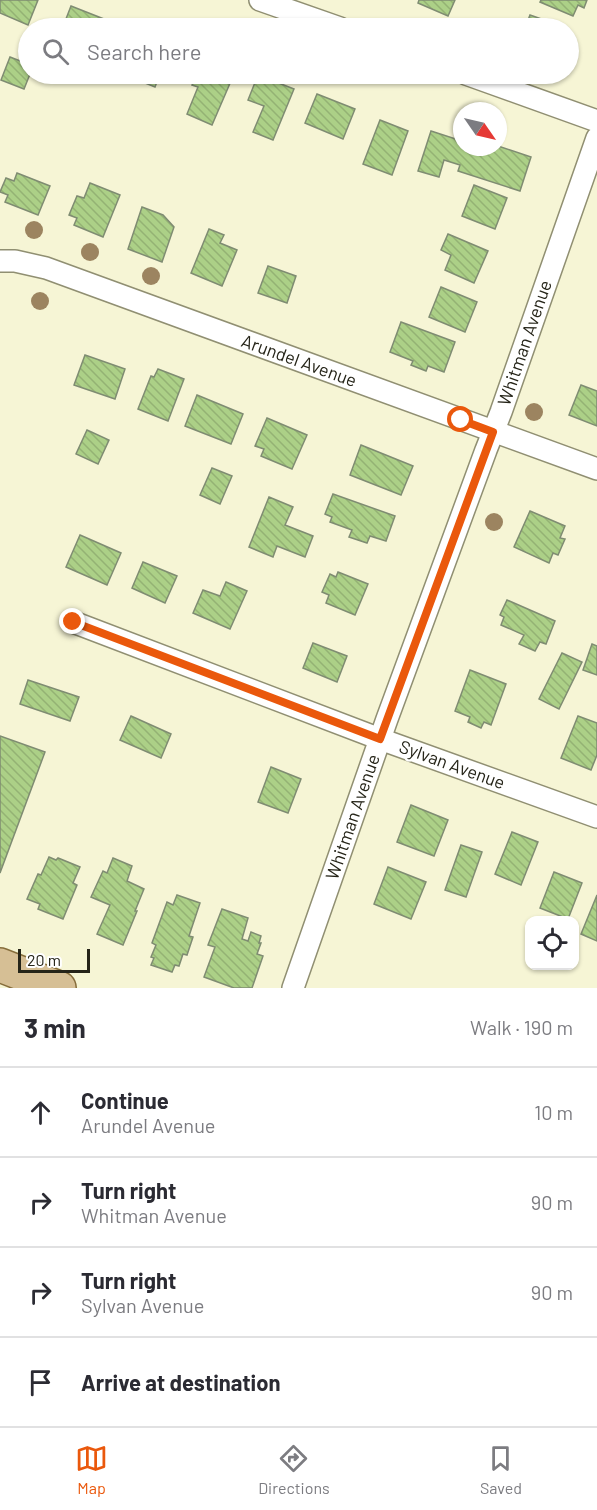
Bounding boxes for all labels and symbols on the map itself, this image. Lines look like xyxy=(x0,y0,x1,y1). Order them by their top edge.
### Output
north arrow xyxy=(453,102,507,156)
street label: Whitman Avenue xyxy=(492,277,556,408)
street label: Arundel Avenue xyxy=(239,329,360,391)
route start xyxy=(447,406,473,432)
route end xyxy=(59,608,85,634)
street label: Sylvan Avenue xyxy=(396,735,508,793)
street label: Whitman Avenue xyxy=(320,751,384,882)
scale bar xyxy=(18,946,90,974)

